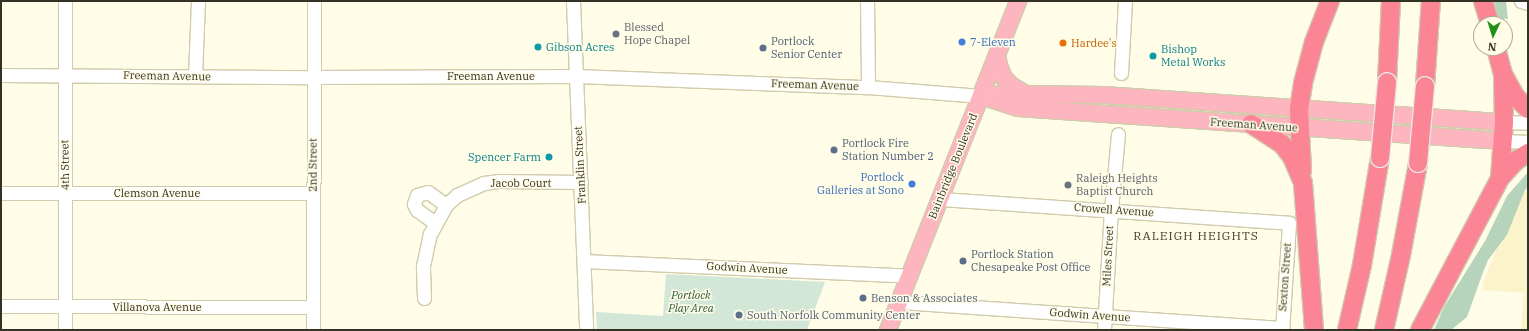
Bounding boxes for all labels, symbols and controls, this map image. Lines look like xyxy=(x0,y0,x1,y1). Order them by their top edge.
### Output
north arrow xyxy=(1473,16,1513,56)
place label: Blessed Hope Chapel xyxy=(624,21,690,47)
marker: Blessed Hope Chapel xyxy=(611,29,621,39)
place label: Portlock Senior Center xyxy=(771,35,842,61)
place label: 7-Eleven xyxy=(970,35,1016,49)
place label: Hardee's xyxy=(1071,36,1117,50)
marker: 7-Eleven xyxy=(957,37,967,47)
marker: Hardee's xyxy=(1058,38,1068,48)
place label: Gibson Acres xyxy=(546,40,614,54)
text: N xyxy=(1487,40,1497,54)
marker: Gibson Acres xyxy=(533,42,543,52)
marker: Portlock Senior Center xyxy=(758,43,768,53)
place label: Bishop Metal Works xyxy=(1161,43,1225,69)
marker: Bishop Metal Works xyxy=(1148,51,1158,61)
street label: Freeman Avenue xyxy=(123,69,211,83)
street label: Freeman Avenue xyxy=(447,69,535,83)
street label: Freeman Avenue xyxy=(771,77,859,93)
street label: Bainbridge Boulevard xyxy=(926,111,980,221)
street label: Freeman Avenue xyxy=(1210,115,1298,135)
street label: Franklin Street xyxy=(571,126,589,204)
place label: Portlock Fire Station Number 2 xyxy=(842,137,934,163)
street label: 2nd Street xyxy=(306,138,320,192)
street label: 4th Street xyxy=(58,139,72,191)
marker: Portlock Fire Station Number 2 xyxy=(829,145,839,155)
place label: Spencer Farm xyxy=(468,150,541,164)
marker: Spencer Farm xyxy=(544,152,554,162)
place label: Portlock Galleries at Sono xyxy=(817,171,904,197)
place label: Raleigh Heights Baptist Church xyxy=(1076,172,1158,198)
street label: Jacob Court xyxy=(491,176,551,190)
marker: Portlock Galleries at Sono xyxy=(907,179,917,189)
marker: Raleigh Heights Baptist Church xyxy=(1063,180,1073,190)
street label: Clemson Avenue xyxy=(114,186,200,200)
street label: Crowell Avenue xyxy=(1074,201,1154,219)
street label: Miles Street xyxy=(1100,225,1116,287)
district label: RALEIGH HEIGHTS xyxy=(1133,229,1259,243)
street label: Sexton Street xyxy=(1276,242,1294,312)
place label: Portlock Station Chesapeake Post Office xyxy=(971,248,1090,274)
marker: Portlock Station Chesapeake Post Office xyxy=(958,256,968,266)
street label: Godwin Avenue xyxy=(706,259,788,277)
park label: Portlock Play Area xyxy=(668,289,714,315)
place label: Benson & Associates xyxy=(871,291,978,305)
marker: Benson & Associates xyxy=(858,293,868,303)
street label: Villanova Avenue xyxy=(112,300,202,314)
street label: Godwin Avenue xyxy=(1049,306,1131,324)
place label: South Norfolk Community Center xyxy=(747,308,920,322)
marker: South Norfolk Community Center xyxy=(734,310,744,320)

